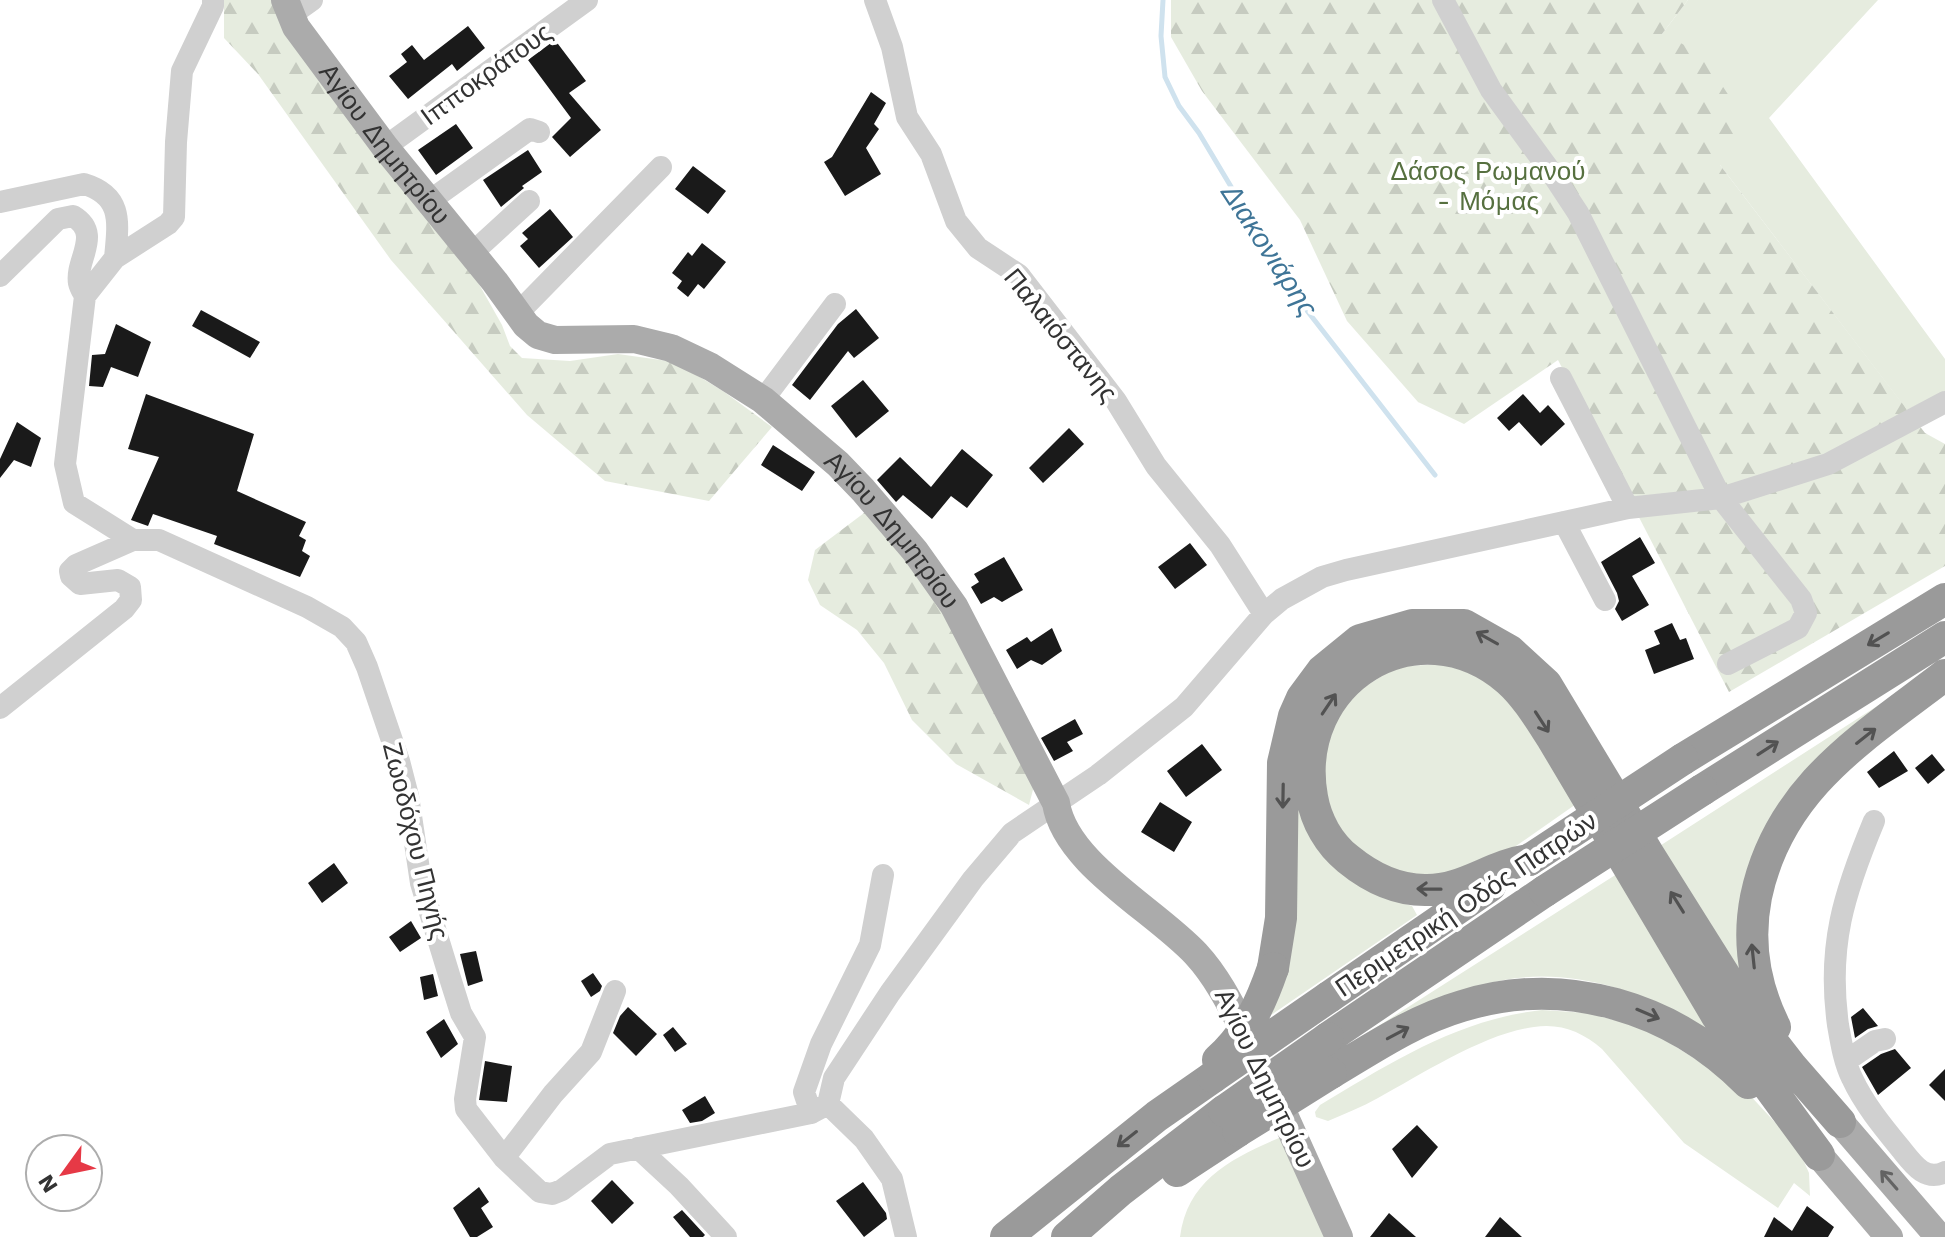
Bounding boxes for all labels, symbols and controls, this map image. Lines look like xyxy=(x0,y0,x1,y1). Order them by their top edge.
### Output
street label: Ιπποκράτους xyxy=(415,17,557,131)
street label: Αγίου Δημητρίου xyxy=(313,58,457,230)
park label: Δάσος Ρωμανού - Μόμας xyxy=(1391,156,1585,216)
water label: Διακονιάρης xyxy=(1214,177,1325,323)
street label: Παλαιόστανης xyxy=(998,262,1124,408)
street label: Αγίου Δημητρίου xyxy=(819,445,966,614)
one-way arrow xyxy=(1475,630,1499,645)
one-way arrow xyxy=(1867,631,1890,647)
one-way arrow xyxy=(1321,693,1337,715)
one-way arrow xyxy=(1534,710,1550,733)
one-way arrow xyxy=(1855,727,1876,744)
street label: Ζωοδόχου Πηγής xyxy=(377,739,455,943)
one-way arrow xyxy=(1756,740,1779,756)
one-way arrow xyxy=(1275,782,1291,809)
street label: Περιμετρική Οδός Πατρών xyxy=(1330,805,1602,1003)
one-way arrow xyxy=(1416,882,1443,897)
one-way arrow xyxy=(1669,891,1685,914)
one-way arrow xyxy=(1745,943,1760,970)
street label: Αγίου Δημητρίου xyxy=(1209,984,1321,1172)
one-way arrow xyxy=(1635,1008,1660,1023)
one-way arrow xyxy=(1386,1025,1409,1041)
one-way arrow xyxy=(1117,1131,1138,1148)
north arrow xyxy=(24,1133,104,1213)
text: N xyxy=(33,1170,63,1197)
one-way arrow xyxy=(1880,1170,1898,1191)

